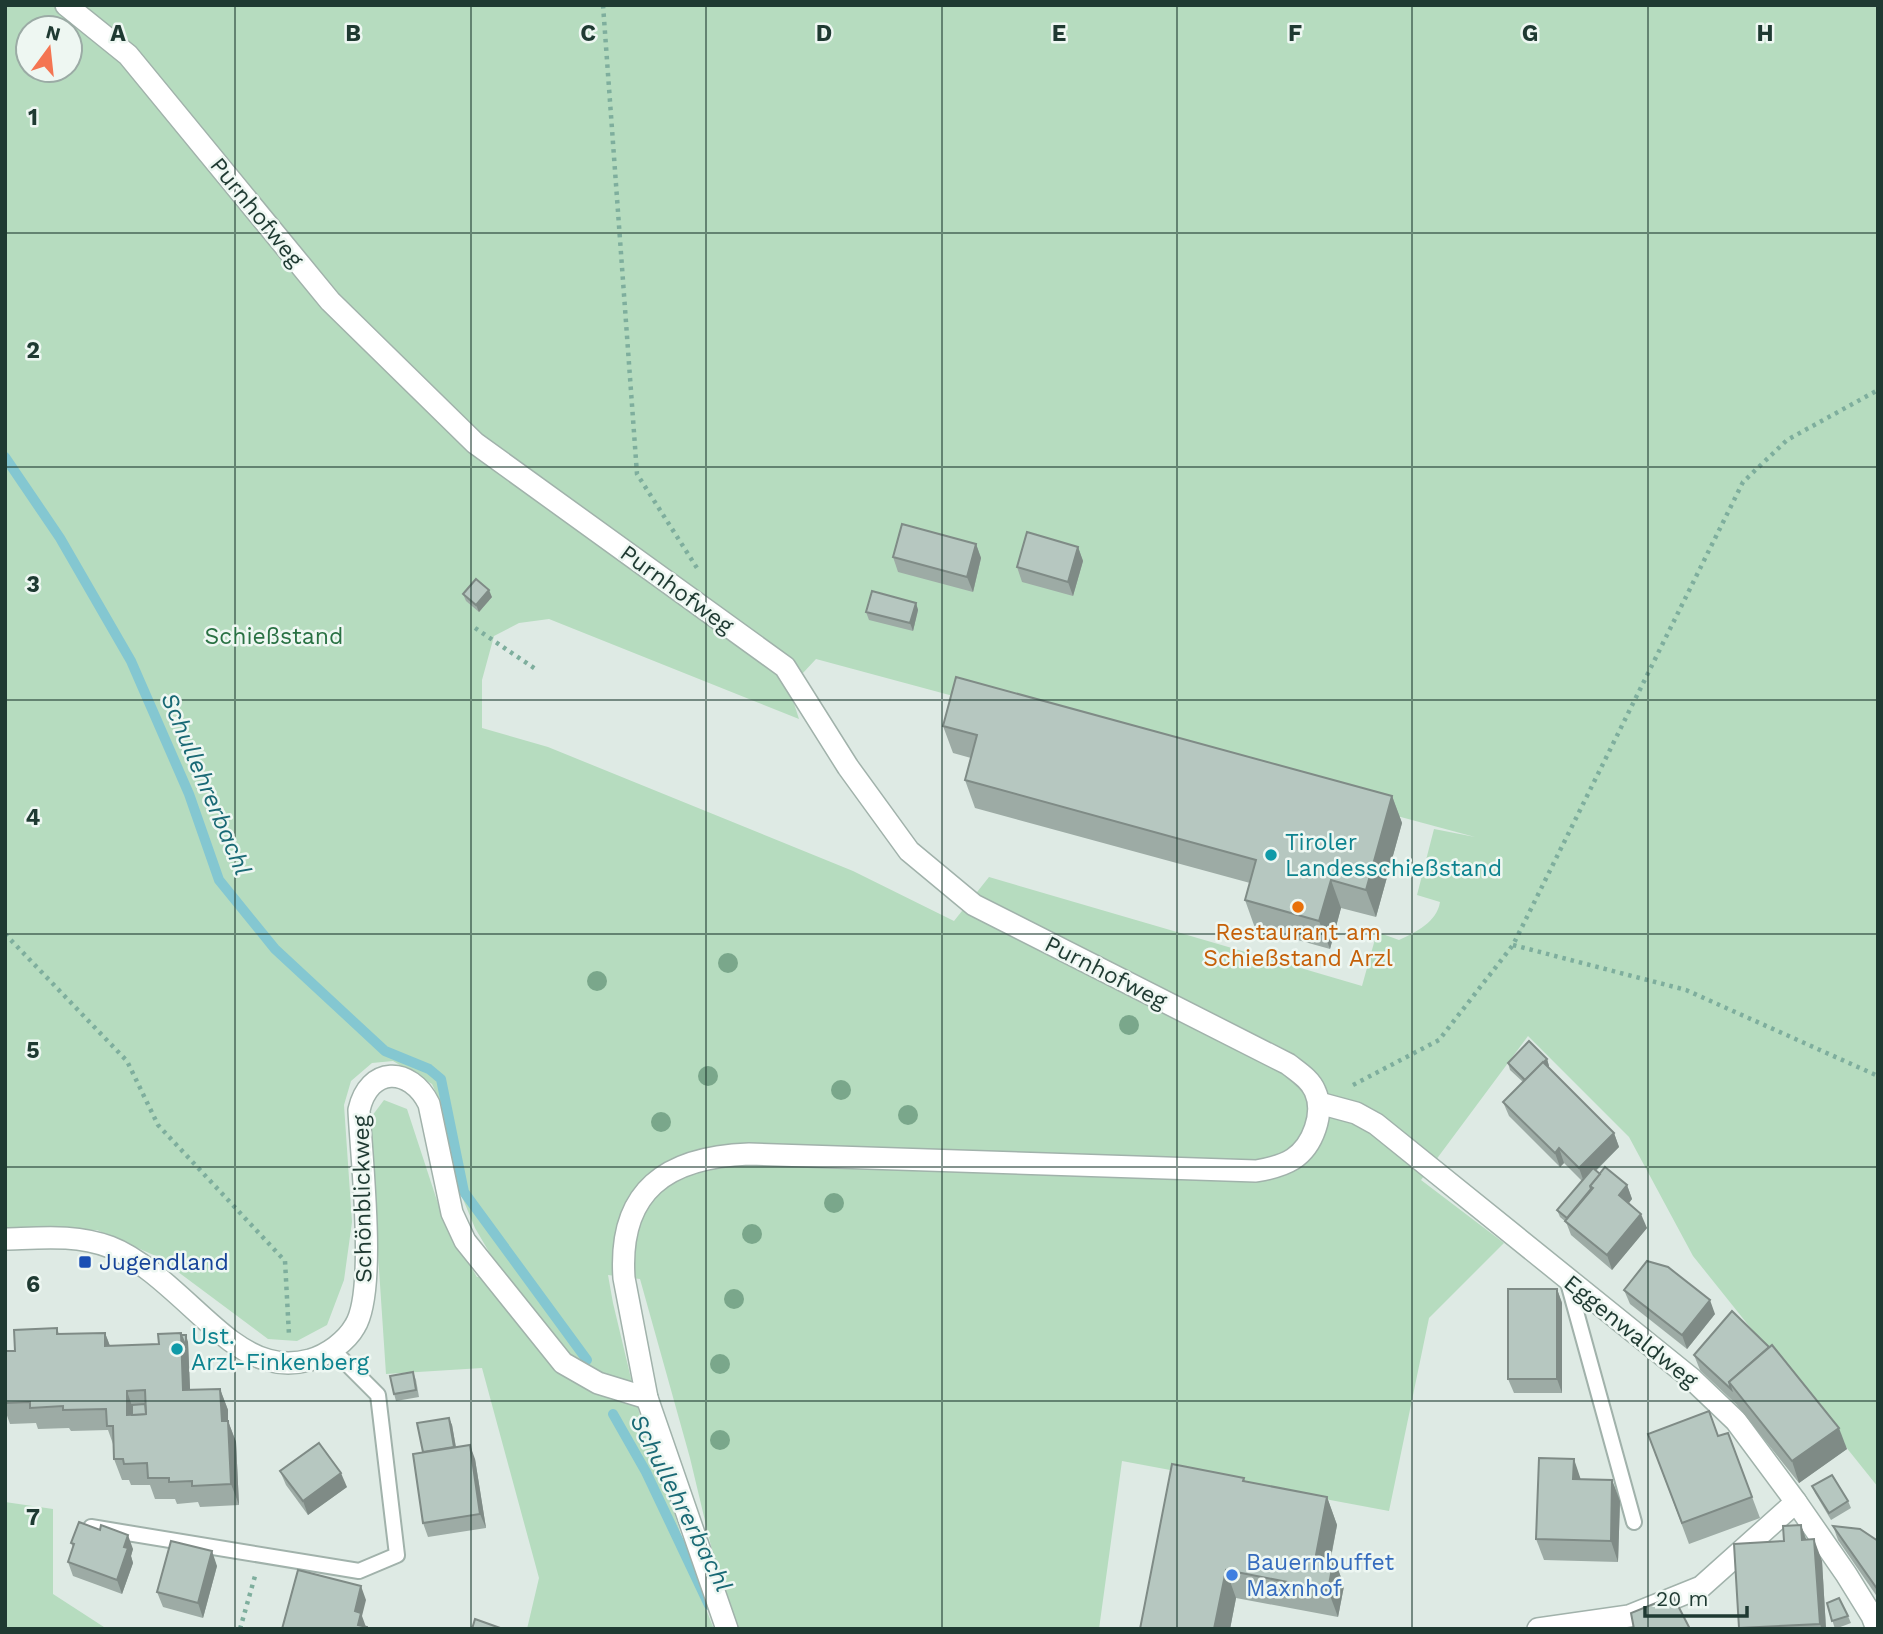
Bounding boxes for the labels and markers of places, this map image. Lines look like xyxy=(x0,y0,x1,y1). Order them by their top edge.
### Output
place label: Tiroler Landesschießstand xyxy=(1285,829,1502,882)
marker: Tiroler Landesschießstand xyxy=(1263,847,1279,863)
marker: Restaurant am Schießstand Arzl xyxy=(1290,899,1306,915)
place label: Restaurant am Schießstand Arzl xyxy=(1203,919,1393,972)
place label: Jugendland xyxy=(99,1249,229,1276)
marker: Jugendland xyxy=(77,1254,93,1270)
place label: Ust. Arzl-Finkenberg xyxy=(191,1323,370,1376)
marker: Ust. Arzl-Finkenberg xyxy=(169,1341,185,1357)
place label: Bauernbuffet Maxnhof xyxy=(1246,1549,1394,1602)
marker: Bauernbuffet Maxnhof xyxy=(1224,1567,1240,1583)

